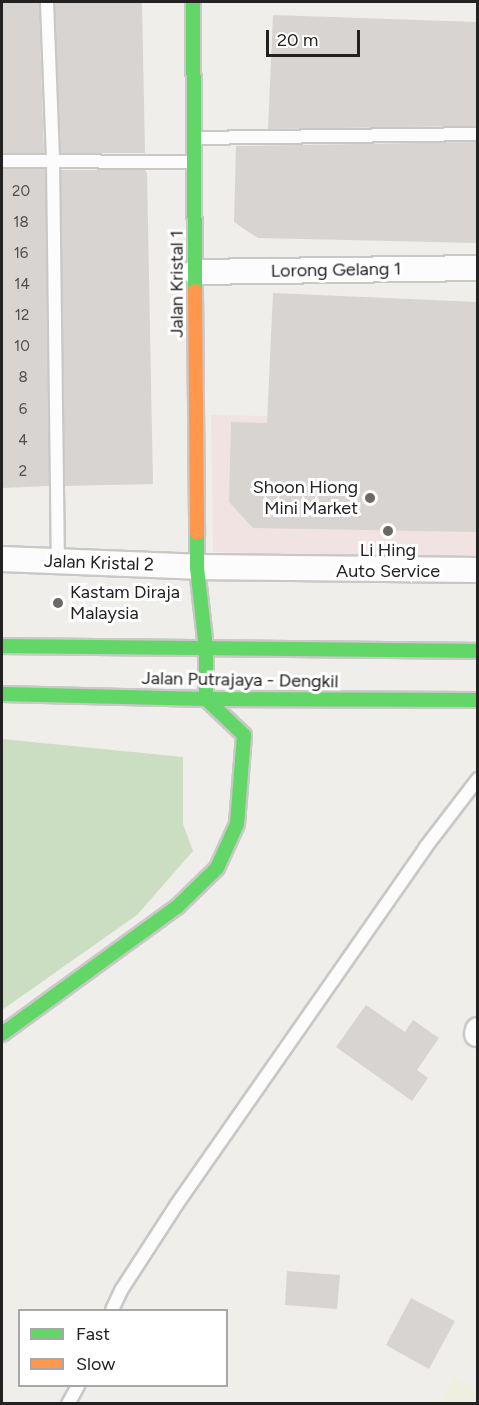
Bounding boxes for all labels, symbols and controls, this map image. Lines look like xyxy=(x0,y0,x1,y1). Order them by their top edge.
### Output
scale bar xyxy=(269,18,364,56)
text: 20 m xyxy=(277,29,318,51)
house number: 20 xyxy=(12,183,30,201)
house number: 18 xyxy=(13,214,29,232)
street label: Jalan Kristal 1 xyxy=(166,230,188,338)
house number: 16 xyxy=(14,245,28,263)
street label: Lorong Gelang 1 xyxy=(271,258,401,282)
house number: 14 xyxy=(14,276,30,294)
house number: 12 xyxy=(15,307,29,325)
house number: 10 xyxy=(14,338,30,356)
house number: 8 xyxy=(18,369,28,387)
house number: 6 xyxy=(19,401,27,419)
house number: 4 xyxy=(18,432,28,450)
house number: 2 xyxy=(19,463,27,481)
place label: Shoon Hiong Mini Market xyxy=(253,477,358,520)
marker: Shoon Hiong Mini Market xyxy=(363,491,377,505)
marker: Li Hing Auto Service xyxy=(381,524,395,538)
place label: Li Hing Auto Service xyxy=(336,540,440,582)
street label: Jalan Kristal 2 xyxy=(44,550,154,576)
place label: Kastam Diraja Malaysia xyxy=(70,582,180,624)
marker: Kastam Diraja Malaysia xyxy=(51,596,65,610)
street label: Jalan Putrajaya - Dengkil xyxy=(141,667,339,693)
legend xyxy=(18,1309,228,1387)
text: Fast xyxy=(76,1323,110,1345)
text: Slow xyxy=(76,1353,115,1375)

